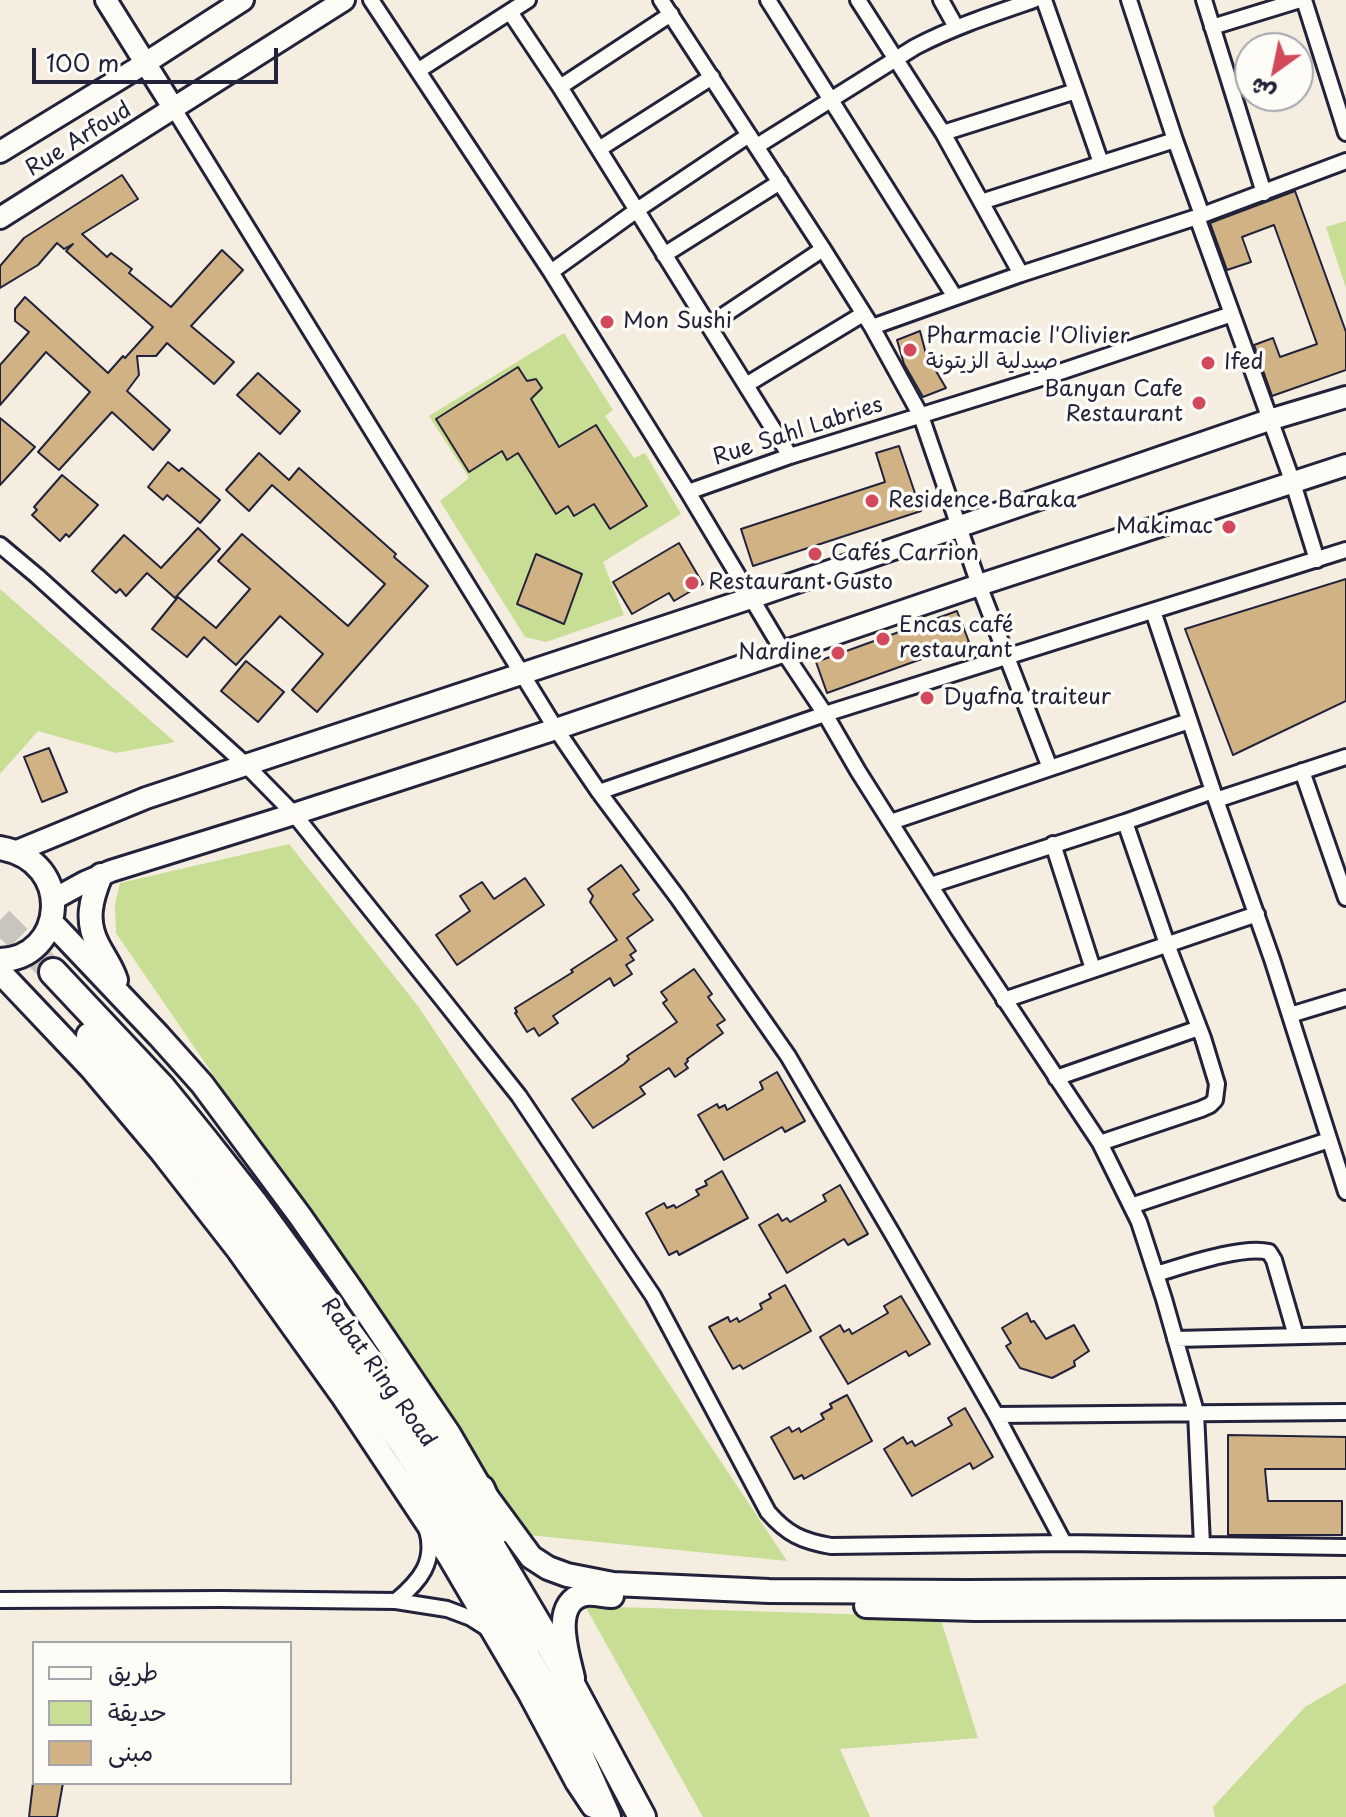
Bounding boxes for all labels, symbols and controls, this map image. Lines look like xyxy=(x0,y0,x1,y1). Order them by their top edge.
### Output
scale bar xyxy=(36,32,282,82)
north arrow xyxy=(1234,32,1314,112)
text: 100 m xyxy=(46,44,119,80)
text: ش xyxy=(1243,70,1281,111)
street label: Rue Arfoud xyxy=(21,97,137,183)
place label: Mon Sushi xyxy=(623,309,732,335)
marker: Mon Sushi xyxy=(598,313,616,331)
place label: Pharmacie l'Olivier صيدلية الزيتونة xyxy=(926,324,1130,376)
marker: Pharmacie l'Olivier صيدلية الزيتونة xyxy=(901,341,919,359)
place label: Ifed xyxy=(1224,350,1264,376)
marker: Ifed xyxy=(1199,354,1217,372)
place label: Banyan Cafe Restaurant xyxy=(1044,377,1183,428)
street label: Rue Sahl Labries xyxy=(710,392,886,472)
marker: Banyan Cafe Restaurant xyxy=(1190,394,1208,412)
place label: Residence Baraka xyxy=(888,488,1077,514)
marker: Residence Baraka xyxy=(863,492,881,510)
place label: Makimac xyxy=(1116,514,1213,540)
marker: Makimac xyxy=(1220,518,1238,536)
place label: Cafés Carrion xyxy=(831,541,979,567)
marker: Cafés Carrion xyxy=(806,545,824,563)
place label: Restaurant Gusto xyxy=(708,570,893,596)
marker: Restaurant Gusto xyxy=(683,574,701,592)
place label: Encas café restaurant xyxy=(899,613,1013,664)
marker: Encas café restaurant xyxy=(874,630,892,648)
place label: Nardine xyxy=(738,640,822,666)
marker: Nardine xyxy=(829,644,847,662)
place label: Dyafna traiteur xyxy=(943,685,1111,711)
marker: Dyafna traiteur xyxy=(918,689,936,707)
street label: Rabat Ring Road xyxy=(315,1293,441,1453)
legend xyxy=(32,1641,292,1785)
text: طريق xyxy=(108,1653,158,1689)
text: حديقة xyxy=(108,1693,167,1729)
text: مبنى xyxy=(108,1733,153,1769)

